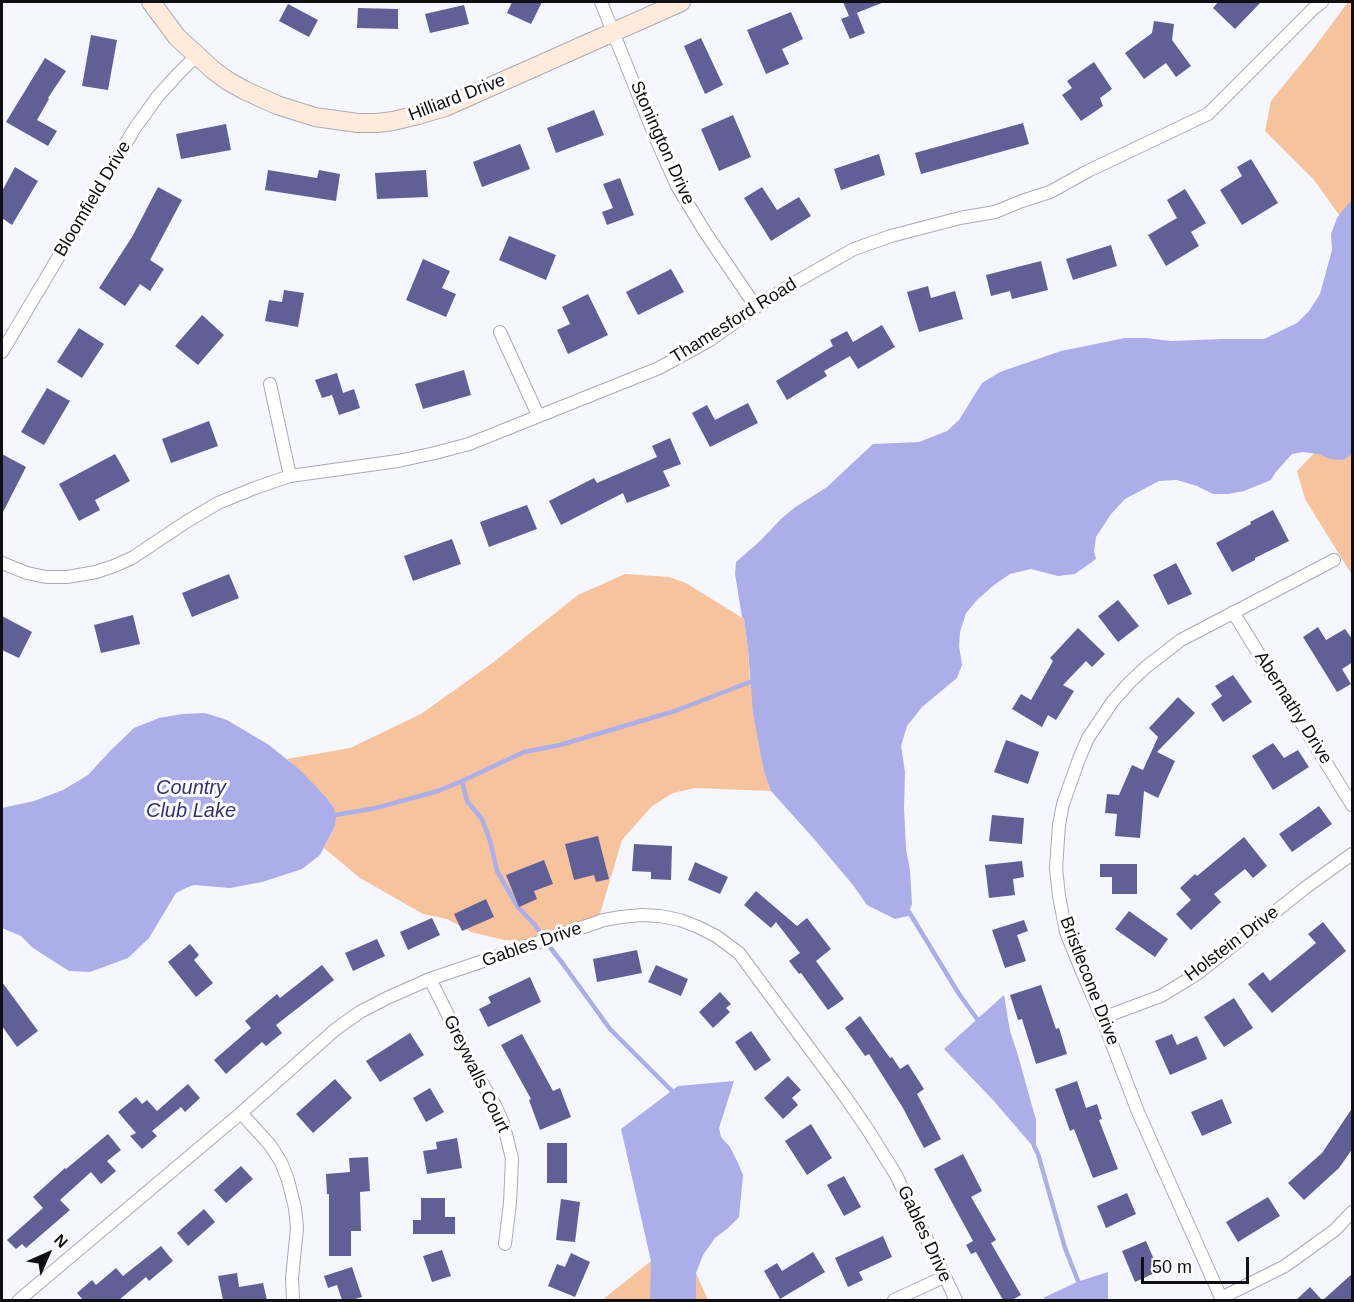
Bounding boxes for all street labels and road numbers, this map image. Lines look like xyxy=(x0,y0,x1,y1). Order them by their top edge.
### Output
street label: Hilliard Drive xyxy=(406,70,508,126)
street label: Stonington Drive xyxy=(625,78,699,208)
street label: Bloomfield Drive xyxy=(50,137,136,261)
street label: Thamesford Road xyxy=(667,274,801,368)
street label: Abernathy Drive xyxy=(1250,648,1336,768)
street label: Holstein Drive xyxy=(1181,902,1283,986)
street label: Bristlecone Drive xyxy=(1055,914,1123,1048)
street label: Gables Drive xyxy=(479,918,585,972)
street label: Greywalls Court xyxy=(438,1012,514,1136)
street label: Gables Drive xyxy=(892,1182,956,1286)

